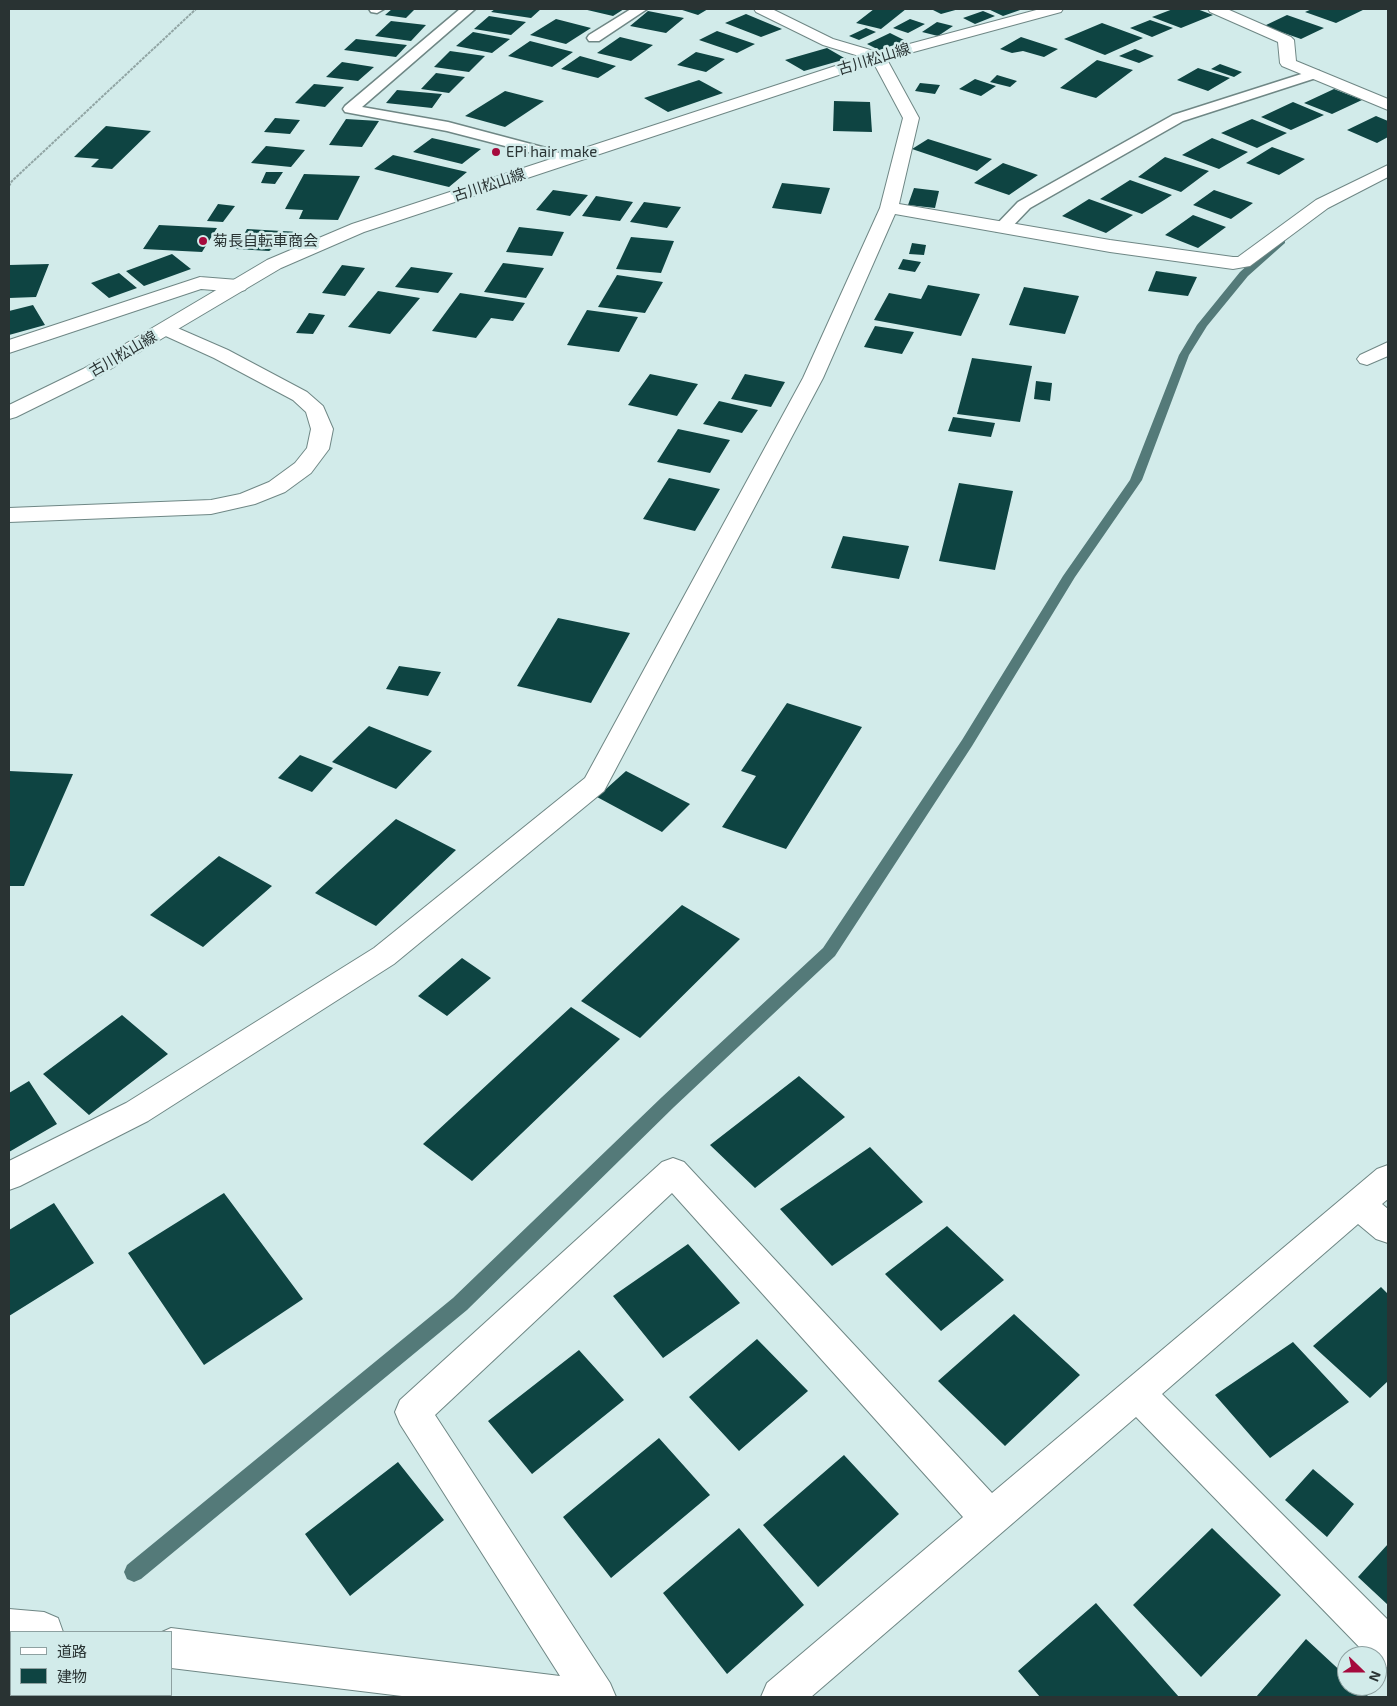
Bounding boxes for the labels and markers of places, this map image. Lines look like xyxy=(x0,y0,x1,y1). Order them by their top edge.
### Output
place label: EPi hair make xyxy=(506,143,597,161)
marker: EPi hair make xyxy=(490,146,502,158)
place label: 菊長自転車商会 xyxy=(213,232,318,250)
marker: 菊長自転車商会 xyxy=(197,235,209,247)

